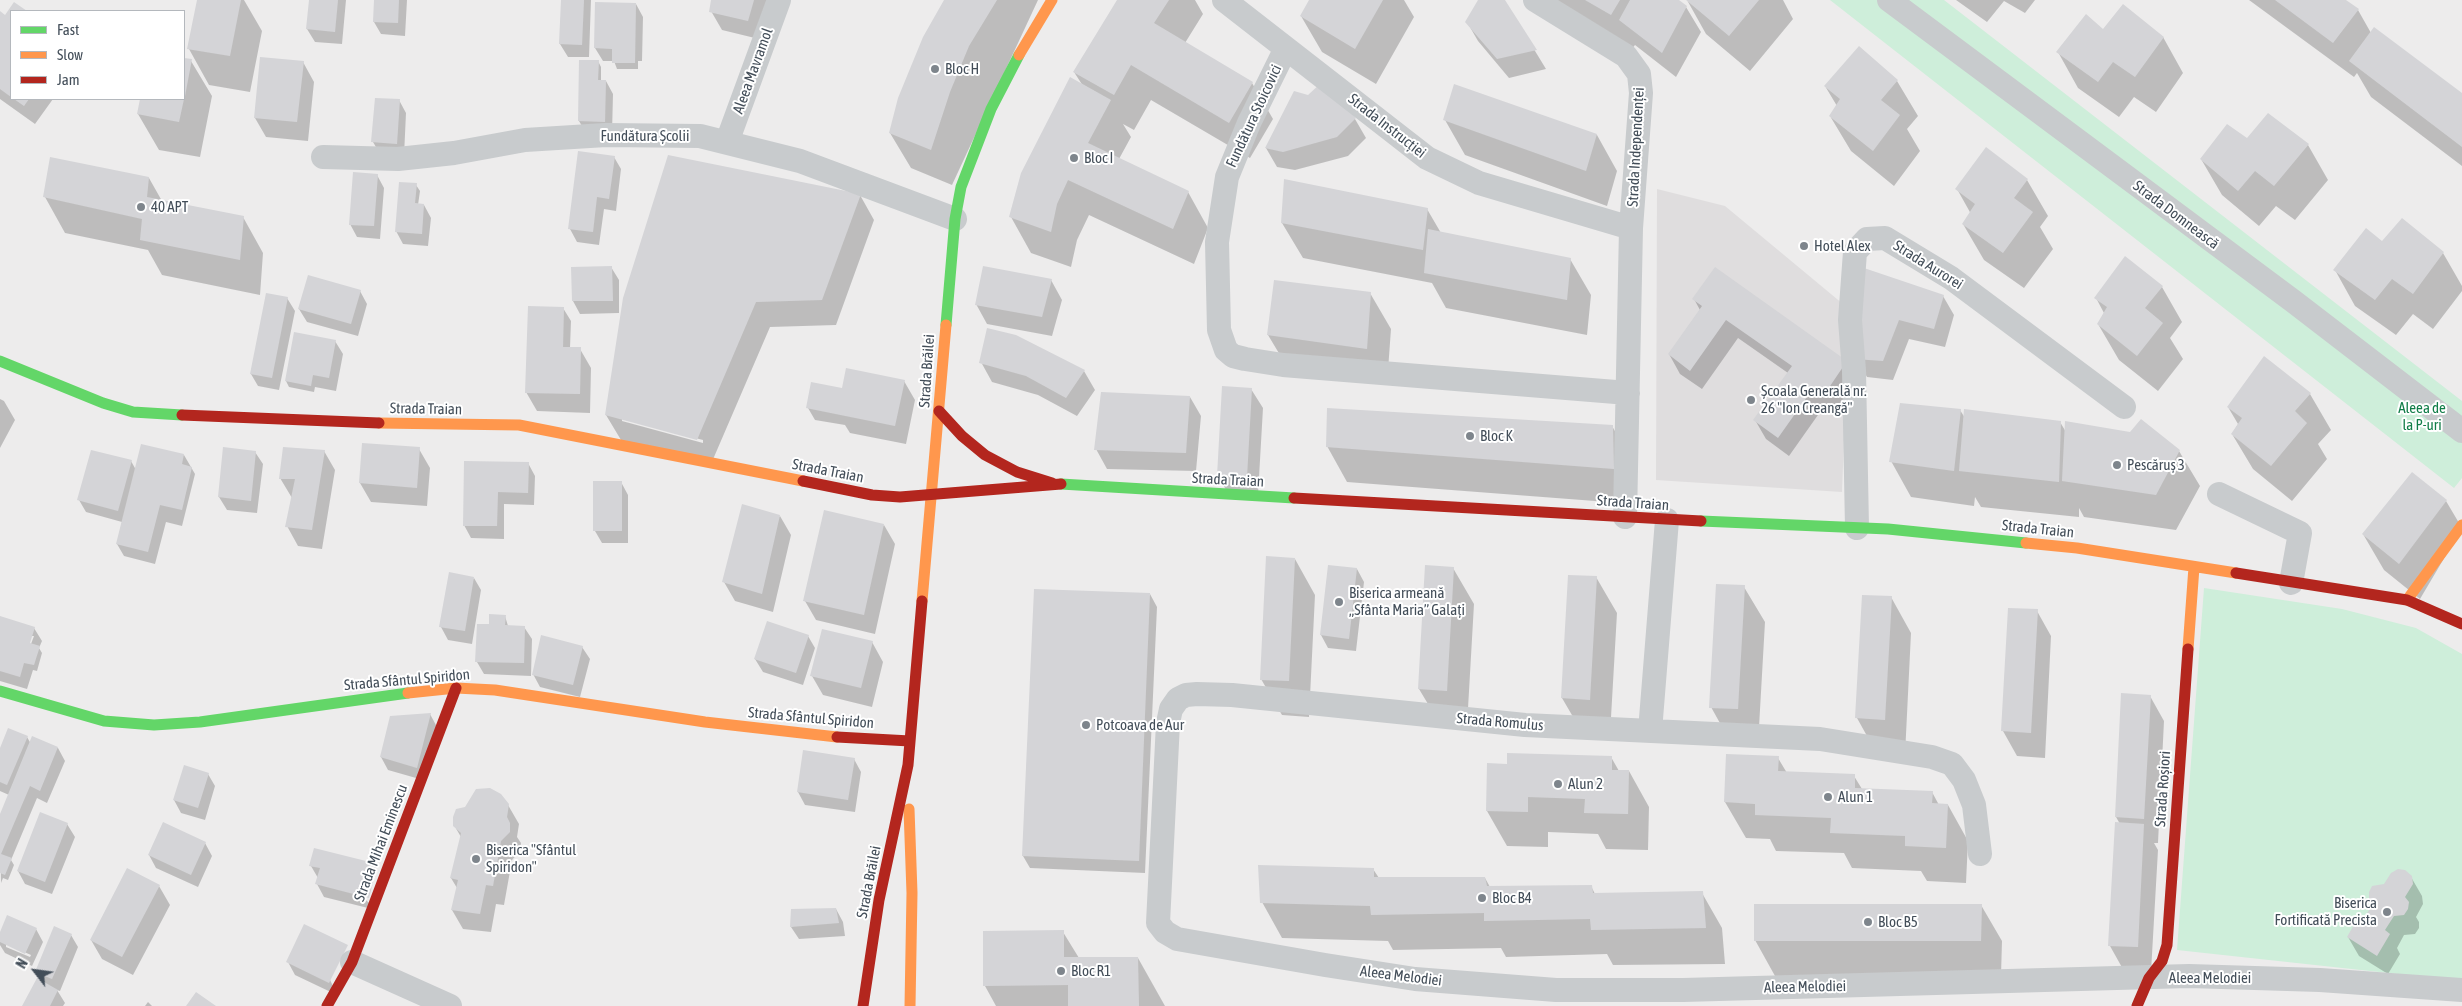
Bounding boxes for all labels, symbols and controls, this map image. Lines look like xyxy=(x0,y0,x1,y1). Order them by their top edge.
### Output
legend xyxy=(10,10,185,100)
text: Fast xyxy=(57,21,79,38)
street label: Aleea Mavramol xyxy=(729,26,777,116)
text: Slow xyxy=(57,46,83,63)
place label: Bloc H xyxy=(945,60,979,78)
street label: Fundătura Stoicovici xyxy=(1222,62,1286,170)
marker: Bloc H xyxy=(929,63,941,75)
text: Jam xyxy=(57,71,80,88)
street label: Strada Independenței xyxy=(1624,87,1648,207)
street label: Strada Instrucției xyxy=(1344,90,1430,162)
street label: Fundătura Școlii xyxy=(601,127,689,145)
place label: Bloc I xyxy=(1084,149,1113,167)
marker: Bloc I xyxy=(1068,152,1080,164)
street label: Strada Domnească xyxy=(2129,177,2223,253)
place label: 40 APT xyxy=(151,198,188,216)
marker: 40 APT xyxy=(135,201,147,213)
place label: Hotel Alex xyxy=(1814,237,1871,255)
street label: Strada Aurorei xyxy=(1890,237,1966,293)
marker: Hotel Alex xyxy=(1798,240,1810,252)
street label: Strada Brăilei xyxy=(915,334,939,408)
place label: Școala Generală nr. 26 "Ion Creangă" xyxy=(1761,382,1867,417)
marker: Școala Generală nr. 26 "Ion Creangă" xyxy=(1745,394,1757,406)
street label: Strada Traian xyxy=(390,399,462,419)
park label: Aleea de la P-uri xyxy=(2398,399,2446,434)
place label: Bloc K xyxy=(1480,427,1513,445)
marker: Bloc K xyxy=(1464,430,1476,442)
street label: Strada Traian xyxy=(791,455,865,487)
place label: Pescăruș 3 xyxy=(2127,456,2185,474)
marker: Pescăruș 3 xyxy=(2111,459,2123,471)
street label: Strada Traian xyxy=(1191,469,1265,491)
street label: Strada Traian xyxy=(1596,491,1670,515)
street label: Strada Traian xyxy=(2001,516,2075,542)
place label: Biserica armeană „Sfânta Maria” Galați xyxy=(1349,584,1465,619)
marker: Biserica armeană „Sfânta Maria” Galați xyxy=(1333,596,1345,608)
street label: Strada Sfântul Spiridon xyxy=(343,666,471,694)
street label: Strada Sfântul Spiridon xyxy=(747,704,875,732)
street label: Strada Romulus xyxy=(1456,709,1544,735)
place label: Potcoava de Aur xyxy=(1096,716,1184,734)
marker: Potcoava de Aur xyxy=(1080,719,1092,731)
street label: Strada Roșiori xyxy=(2151,750,2175,828)
place label: Alun 2 xyxy=(1568,775,1603,793)
marker: Alun 2 xyxy=(1552,778,1564,790)
street label: Strada Mihai Eminescu xyxy=(350,782,412,904)
place label: Alun 1 xyxy=(1838,788,1873,806)
marker: Alun 1 xyxy=(1822,791,1834,803)
place label: Biserica "Sfântul Spiridon" xyxy=(486,841,576,876)
street label: Strada Brăilei xyxy=(853,844,885,920)
marker: Biserica "Sfântul Spiridon" xyxy=(470,853,482,865)
place label: Bloc B4 xyxy=(1492,889,1532,907)
marker: Bloc B4 xyxy=(1476,892,1488,904)
place label: Biserica Fortificată Precista xyxy=(2275,894,2377,929)
marker: Biserica Fortificată Precista xyxy=(2381,906,2393,918)
place label: Bloc B5 xyxy=(1878,913,1918,931)
marker: Bloc B5 xyxy=(1862,916,1874,928)
north arrow xyxy=(10,946,60,996)
text: N xyxy=(13,956,31,971)
place label: Bloc R1 xyxy=(1071,962,1111,980)
street label: Aleea Melodiei xyxy=(1359,962,1443,990)
marker: Bloc R1 xyxy=(1055,965,1067,977)
street label: Aleea Melodiei xyxy=(2169,969,2251,987)
street label: Aleea Melodiei xyxy=(1764,977,1846,997)

